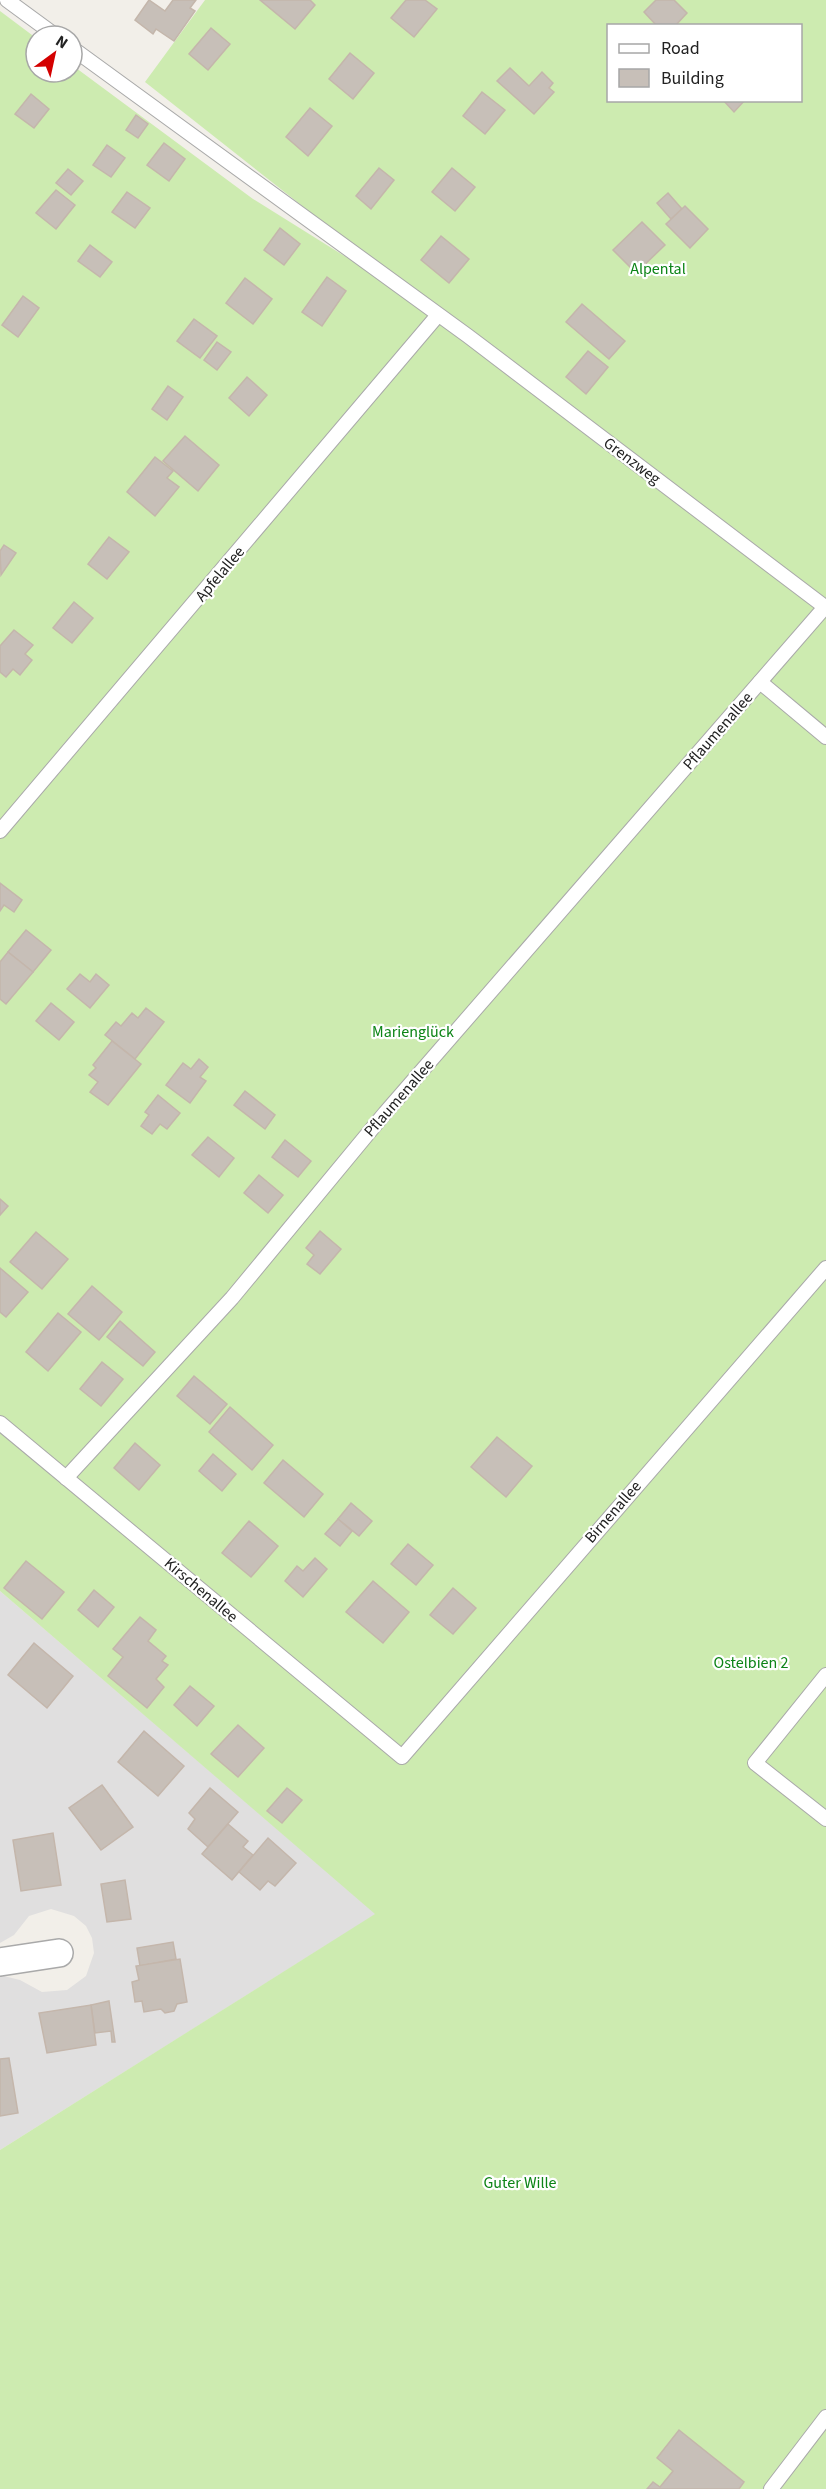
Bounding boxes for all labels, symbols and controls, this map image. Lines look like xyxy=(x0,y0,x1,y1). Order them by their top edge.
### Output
north arrow xyxy=(24,24,84,84)
legend xyxy=(607,24,802,102)
text: N xyxy=(51,30,72,54)
text: Road xyxy=(661,36,700,61)
text: Building xyxy=(661,66,724,91)
park label: Alpental xyxy=(630,258,686,280)
street label: Grenzweg xyxy=(599,432,665,490)
street label: Apfelallee xyxy=(190,542,250,606)
street label: Pflaumenallee xyxy=(678,687,758,775)
park label: Marienglück xyxy=(372,1021,454,1043)
street label: Pflaumenallee xyxy=(359,1054,439,1142)
street label: Birnenallee xyxy=(580,1476,646,1548)
street label: Kirschenallee xyxy=(159,1553,243,1627)
park label: Ostelbien 2 xyxy=(714,1652,788,1674)
park label: Guter Wille xyxy=(483,2172,557,2194)

